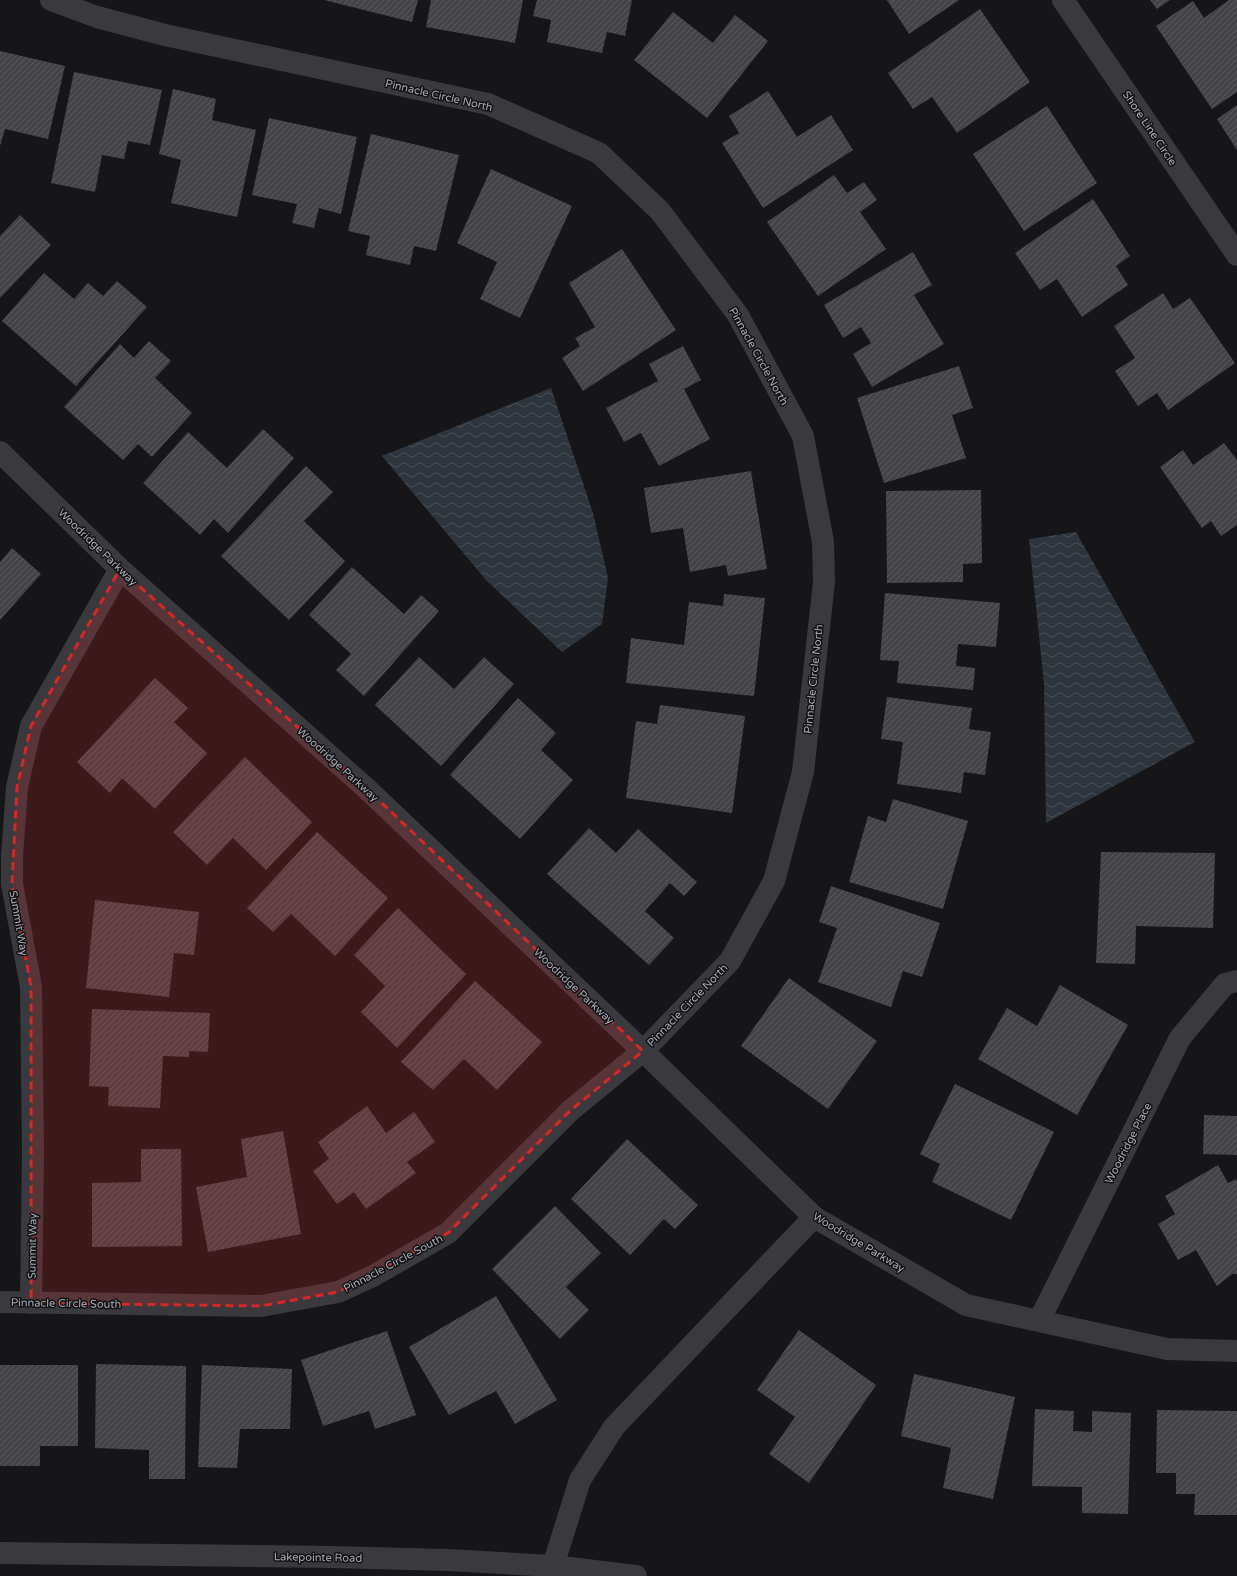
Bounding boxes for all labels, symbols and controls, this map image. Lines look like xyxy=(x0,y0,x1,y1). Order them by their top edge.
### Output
street label: Pinnacle Circle North xyxy=(384,77,494,114)
street label: Shore Line Circle xyxy=(1120,88,1179,168)
street label: Pinnacle Circle North xyxy=(726,305,791,407)
street label: Woodridge Parkway xyxy=(55,506,140,589)
street label: Pinnacle Circle North xyxy=(801,624,826,734)
street label: Woodridge Parkway xyxy=(294,724,381,804)
street label: Summit Way xyxy=(6,889,31,957)
street label: Woodridge Parkway xyxy=(531,946,617,1027)
street label: Pinnacle Circle North xyxy=(645,961,730,1049)
street label: Woodridge Place xyxy=(1102,1101,1154,1186)
street label: Woodridge Parkway xyxy=(810,1210,907,1275)
street label: Summit Way xyxy=(25,1213,40,1279)
street label: Pinnacle Circle South xyxy=(341,1232,445,1295)
street label: Pinnacle Circle South xyxy=(11,1296,121,1311)
street label: Lakepointe Road xyxy=(274,1550,362,1565)

